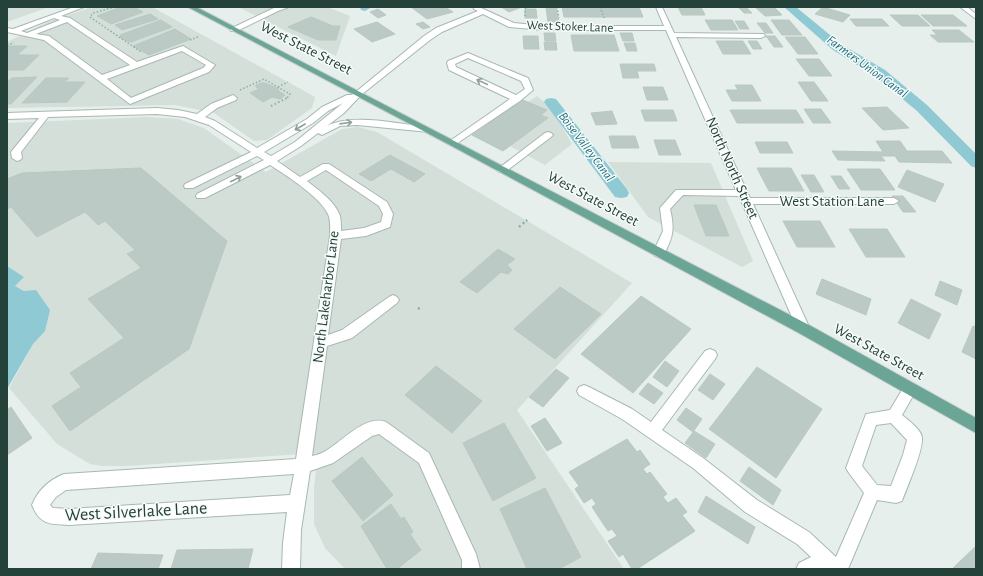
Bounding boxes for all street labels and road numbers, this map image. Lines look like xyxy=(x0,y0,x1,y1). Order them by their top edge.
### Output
street label: West State Street xyxy=(258,18,354,78)
street label: West Stoker Lane xyxy=(526,19,614,35)
street label: North North Street xyxy=(703,115,761,221)
street label: West State Street xyxy=(545,169,641,229)
street label: West Station Lane xyxy=(780,194,884,209)
street label: North Lakeharbor Lane xyxy=(310,230,342,364)
street label: West State Street xyxy=(831,321,927,383)
street label: West Silverlake Lane xyxy=(64,499,208,525)

